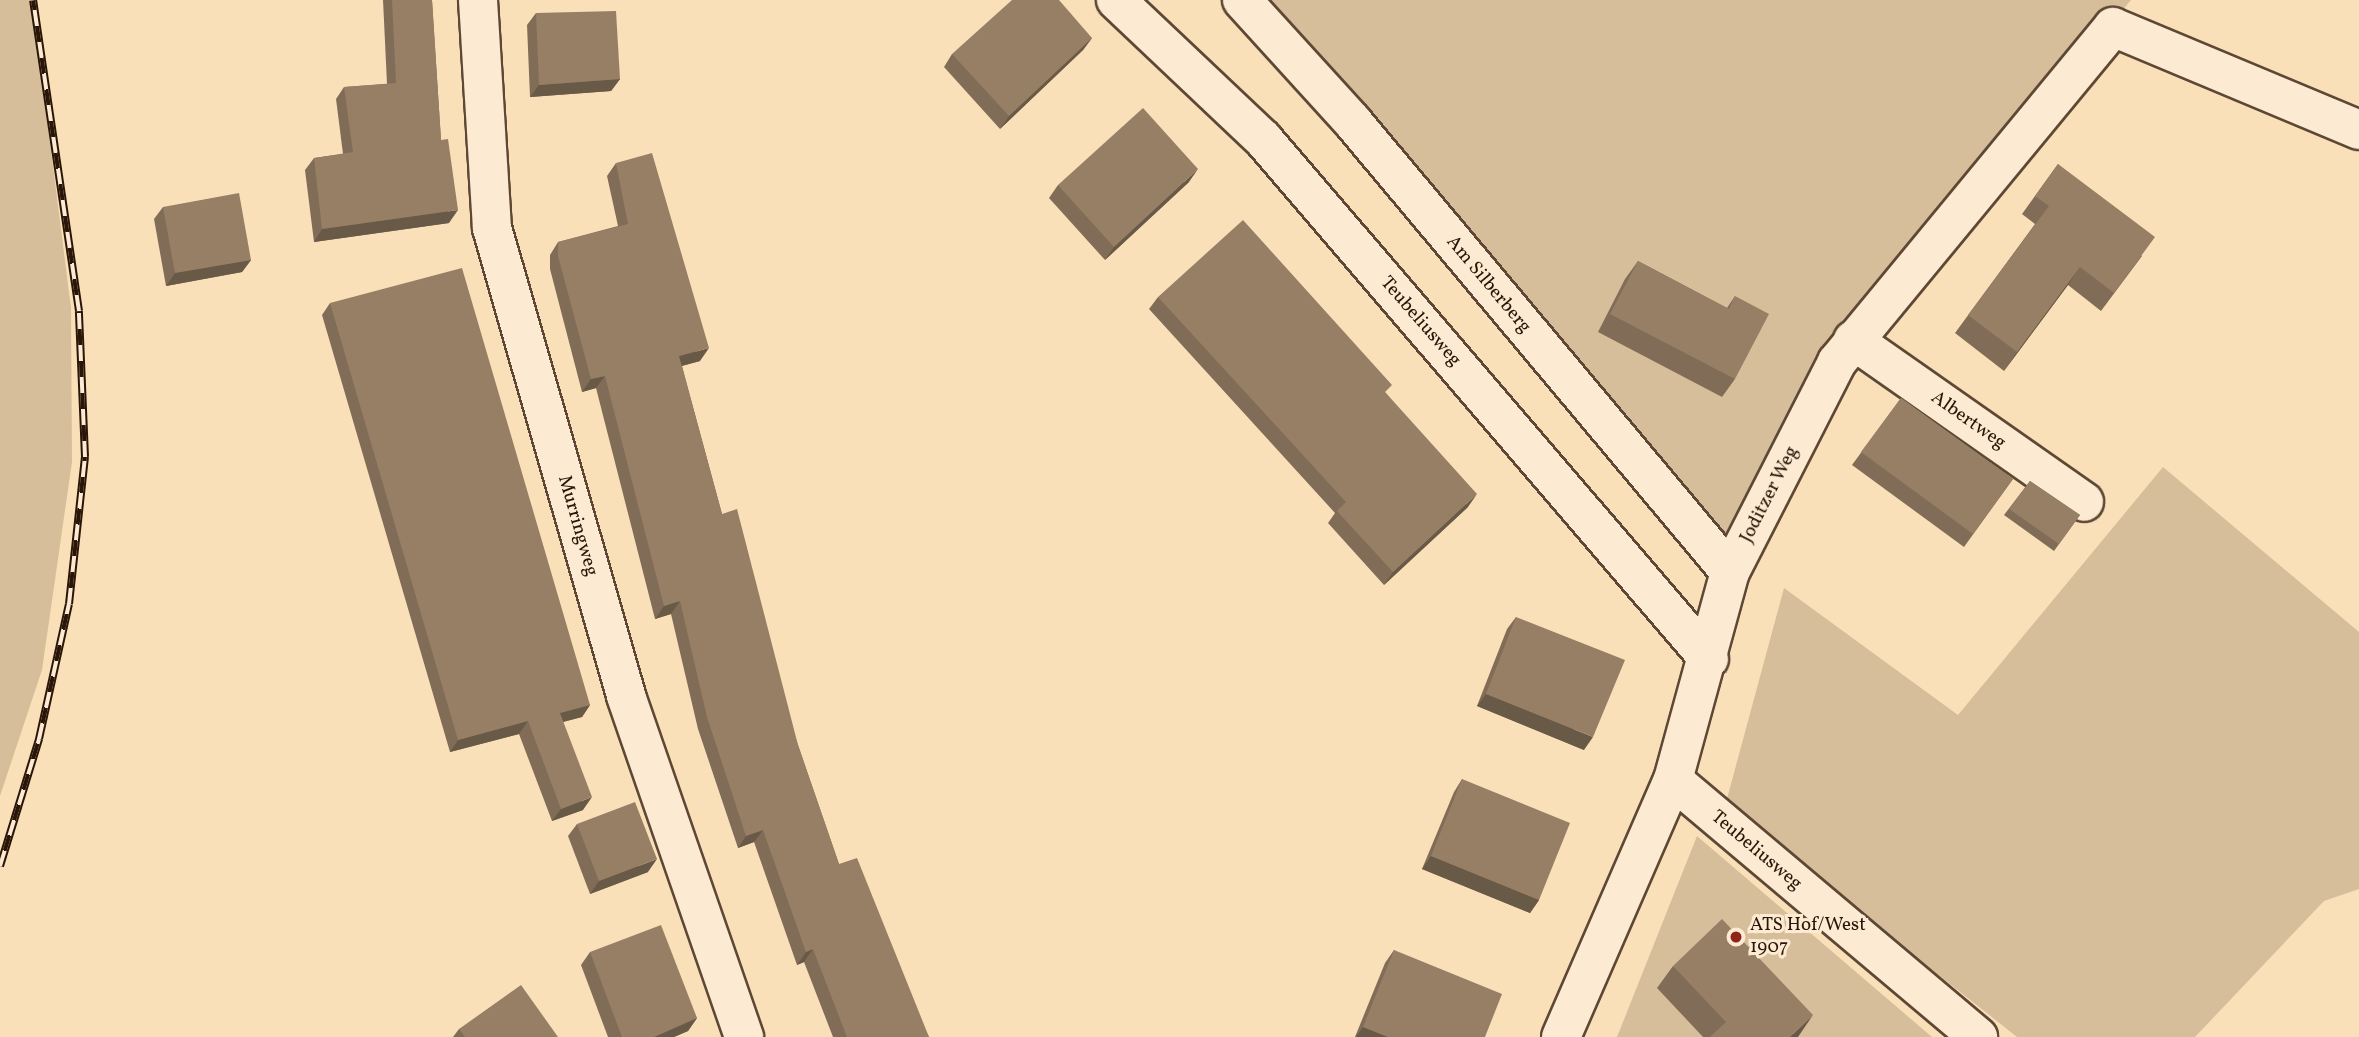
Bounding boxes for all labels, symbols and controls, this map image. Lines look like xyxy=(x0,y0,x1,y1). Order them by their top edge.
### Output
street label: Am Silberberg xyxy=(1441,232,1535,338)
street label: Teubeliusweg xyxy=(1375,272,1465,372)
street label: Albertweg xyxy=(1926,387,2010,455)
street label: Joditzer Weg xyxy=(1736,443,1804,547)
street label: Murringweg xyxy=(552,473,602,579)
street label: Teubeliusweg xyxy=(1706,806,1806,896)
place label: ATS Hof/West 1907 xyxy=(1750,915,1866,959)
marker: ATS Hof/West 1907 xyxy=(1728,929,1744,945)

